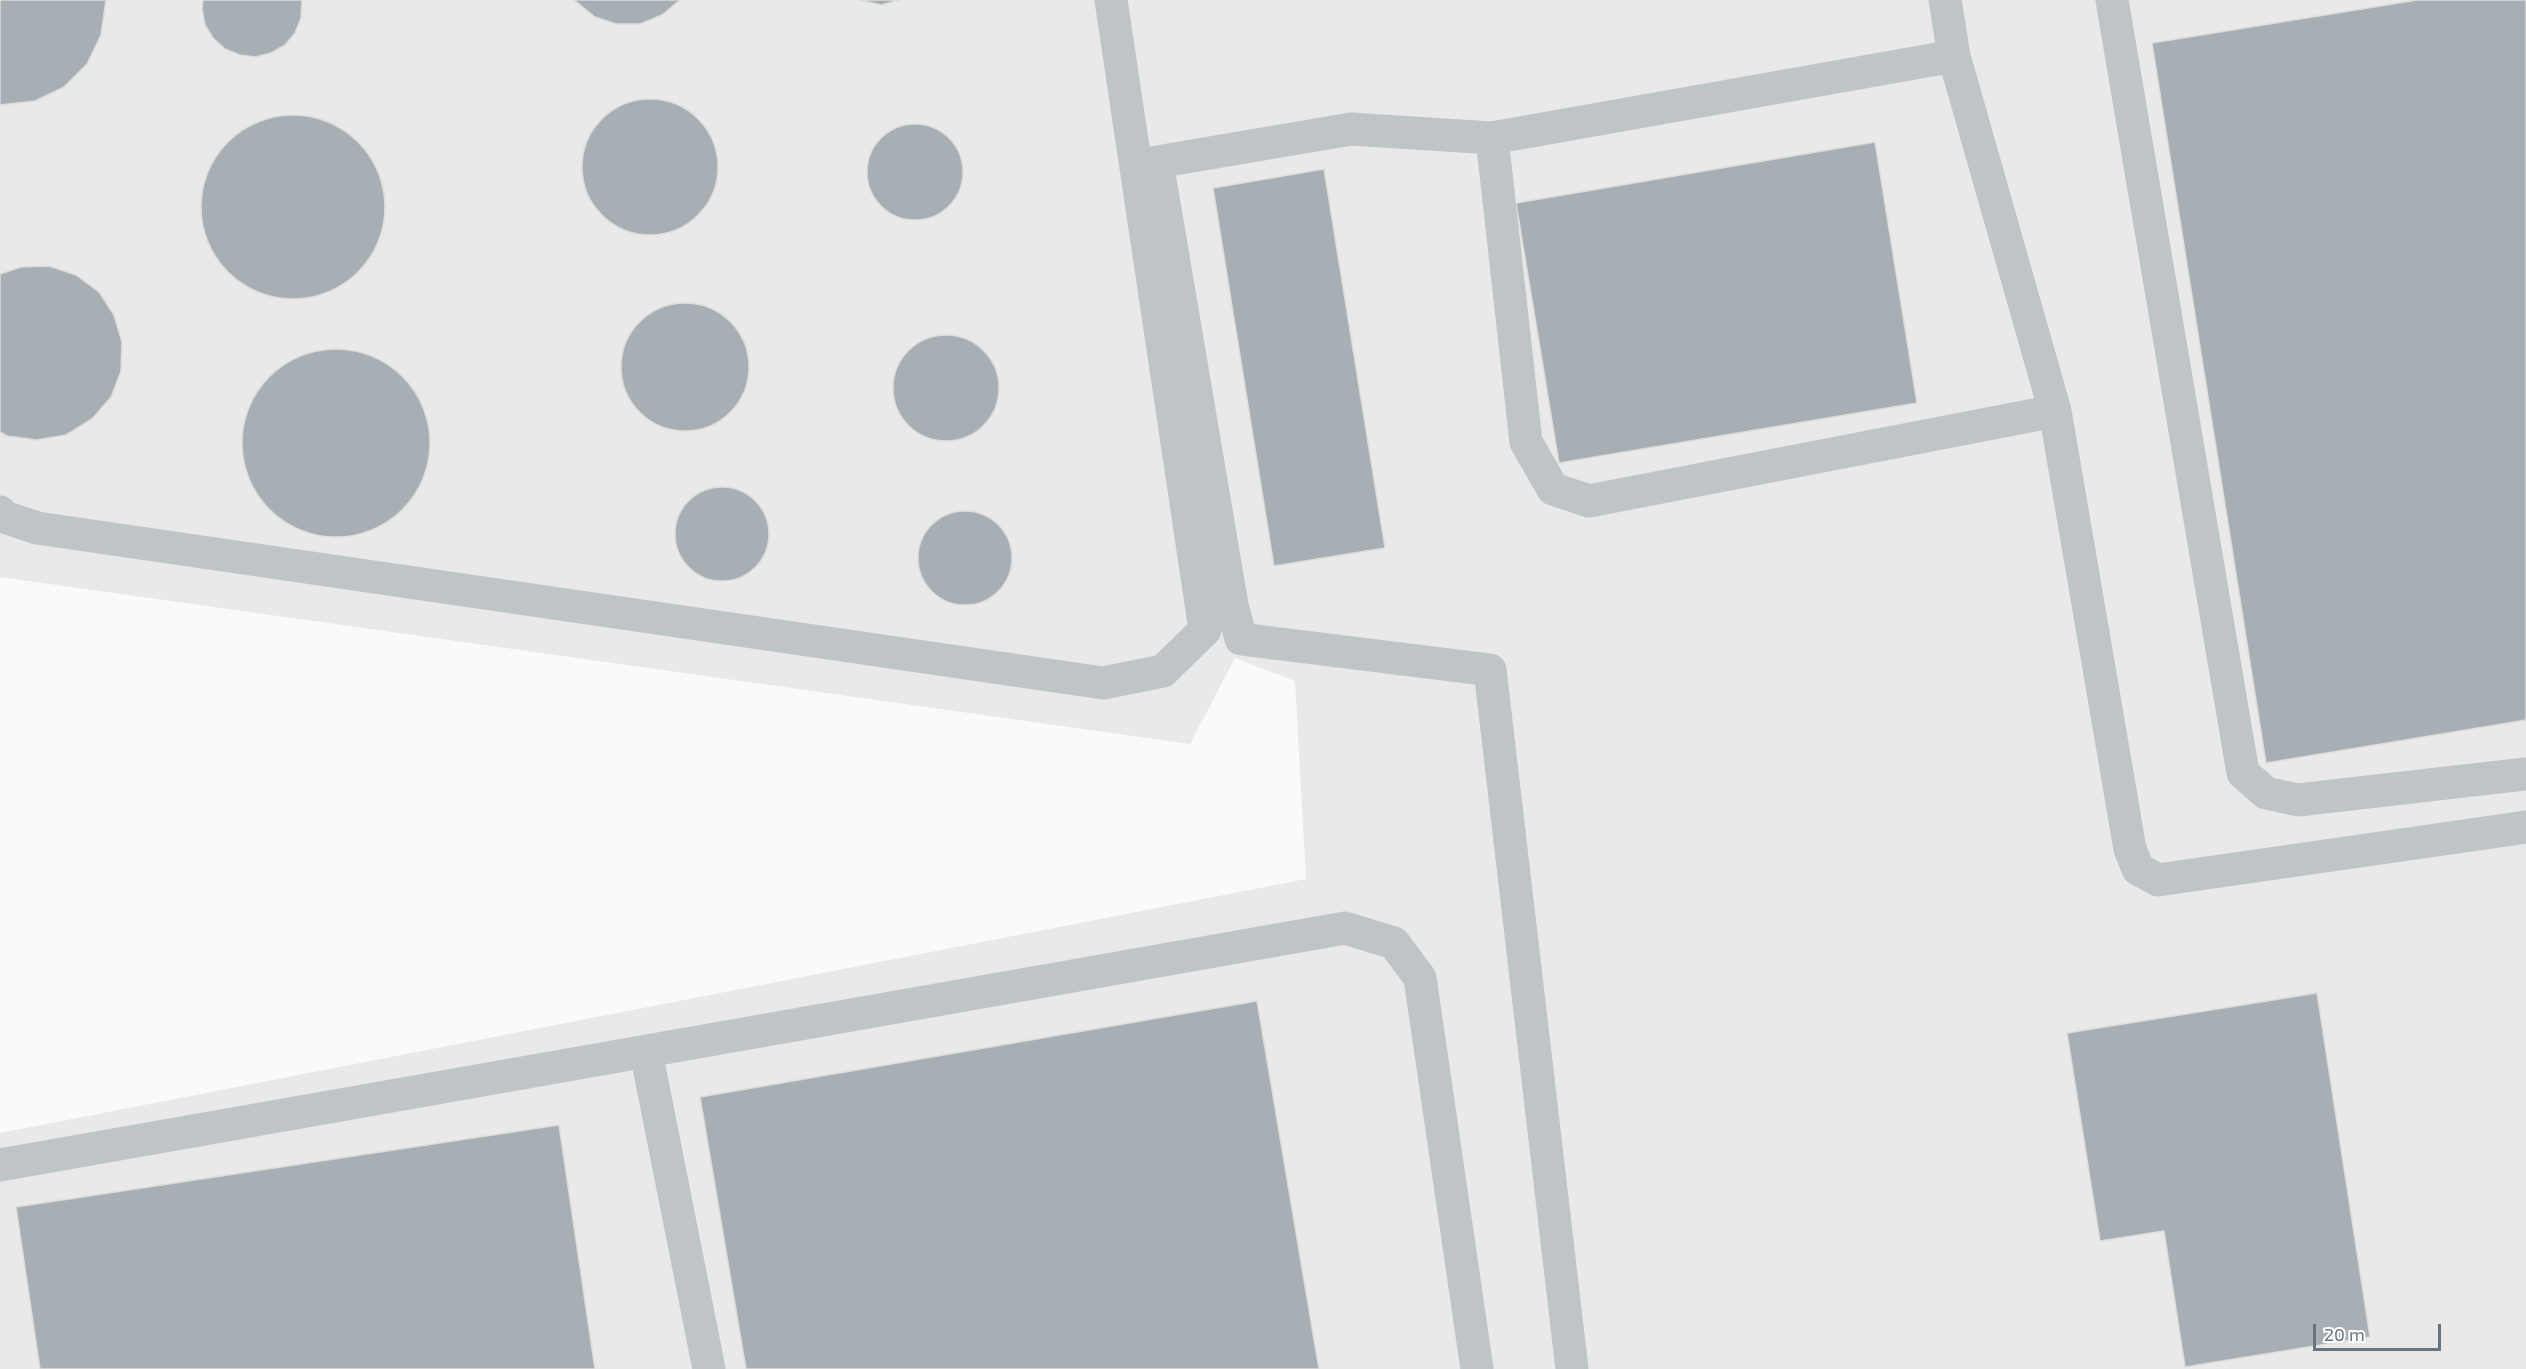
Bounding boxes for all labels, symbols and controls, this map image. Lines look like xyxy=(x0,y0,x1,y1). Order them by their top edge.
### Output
scale bar xyxy=(2316,1312,2444,1350)
text: 20 m xyxy=(2324,1323,2365,1345)

